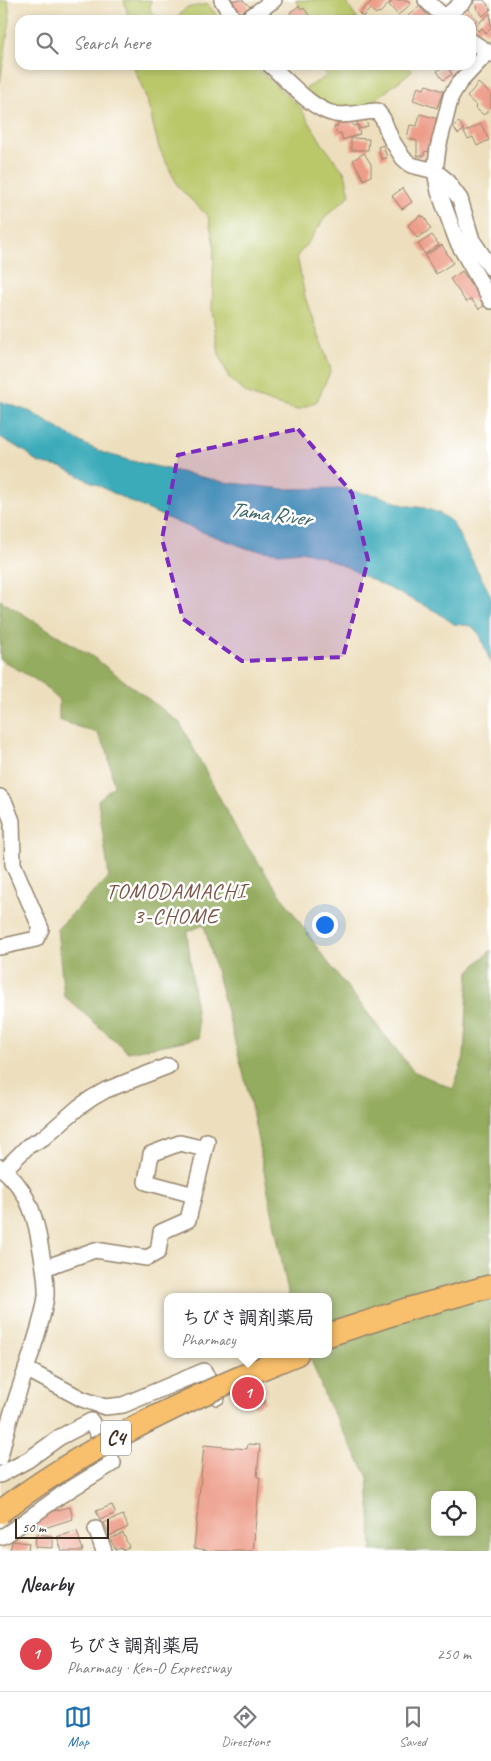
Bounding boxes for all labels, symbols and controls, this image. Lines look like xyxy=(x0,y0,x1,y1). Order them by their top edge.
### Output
search box xyxy=(15,15,476,70)
icon: search xyxy=(33,29,61,57)
text: Search here xyxy=(73,31,150,55)
water label: Tama River xyxy=(228,495,316,533)
district label: TOMODAMACHI 3-CHOME xyxy=(106,877,250,930)
your location xyxy=(312,912,338,938)
popup xyxy=(164,1293,332,1358)
text: ちびき調剤薬局 xyxy=(181,1306,315,1330)
text: Pharmacy xyxy=(181,1330,236,1350)
pin: 1 xyxy=(232,1374,264,1412)
road number: C4 xyxy=(101,1420,131,1456)
map controls xyxy=(431,1491,476,1536)
button: locate xyxy=(431,1491,476,1536)
scale bar xyxy=(15,1516,109,1539)
text: 50 m xyxy=(22,1519,46,1536)
text: Nearby xyxy=(20,1571,73,1597)
text: ちびき調剤薬局 xyxy=(67,1634,200,1658)
text: 1 xyxy=(32,1644,40,1664)
text: 250 m xyxy=(437,1644,471,1664)
text: Pharmacy · Ken-O Expressway xyxy=(67,1658,231,1678)
tab: Map xyxy=(64,1703,92,1750)
tab: Directions xyxy=(221,1703,270,1750)
tab: Saved xyxy=(399,1703,427,1750)

